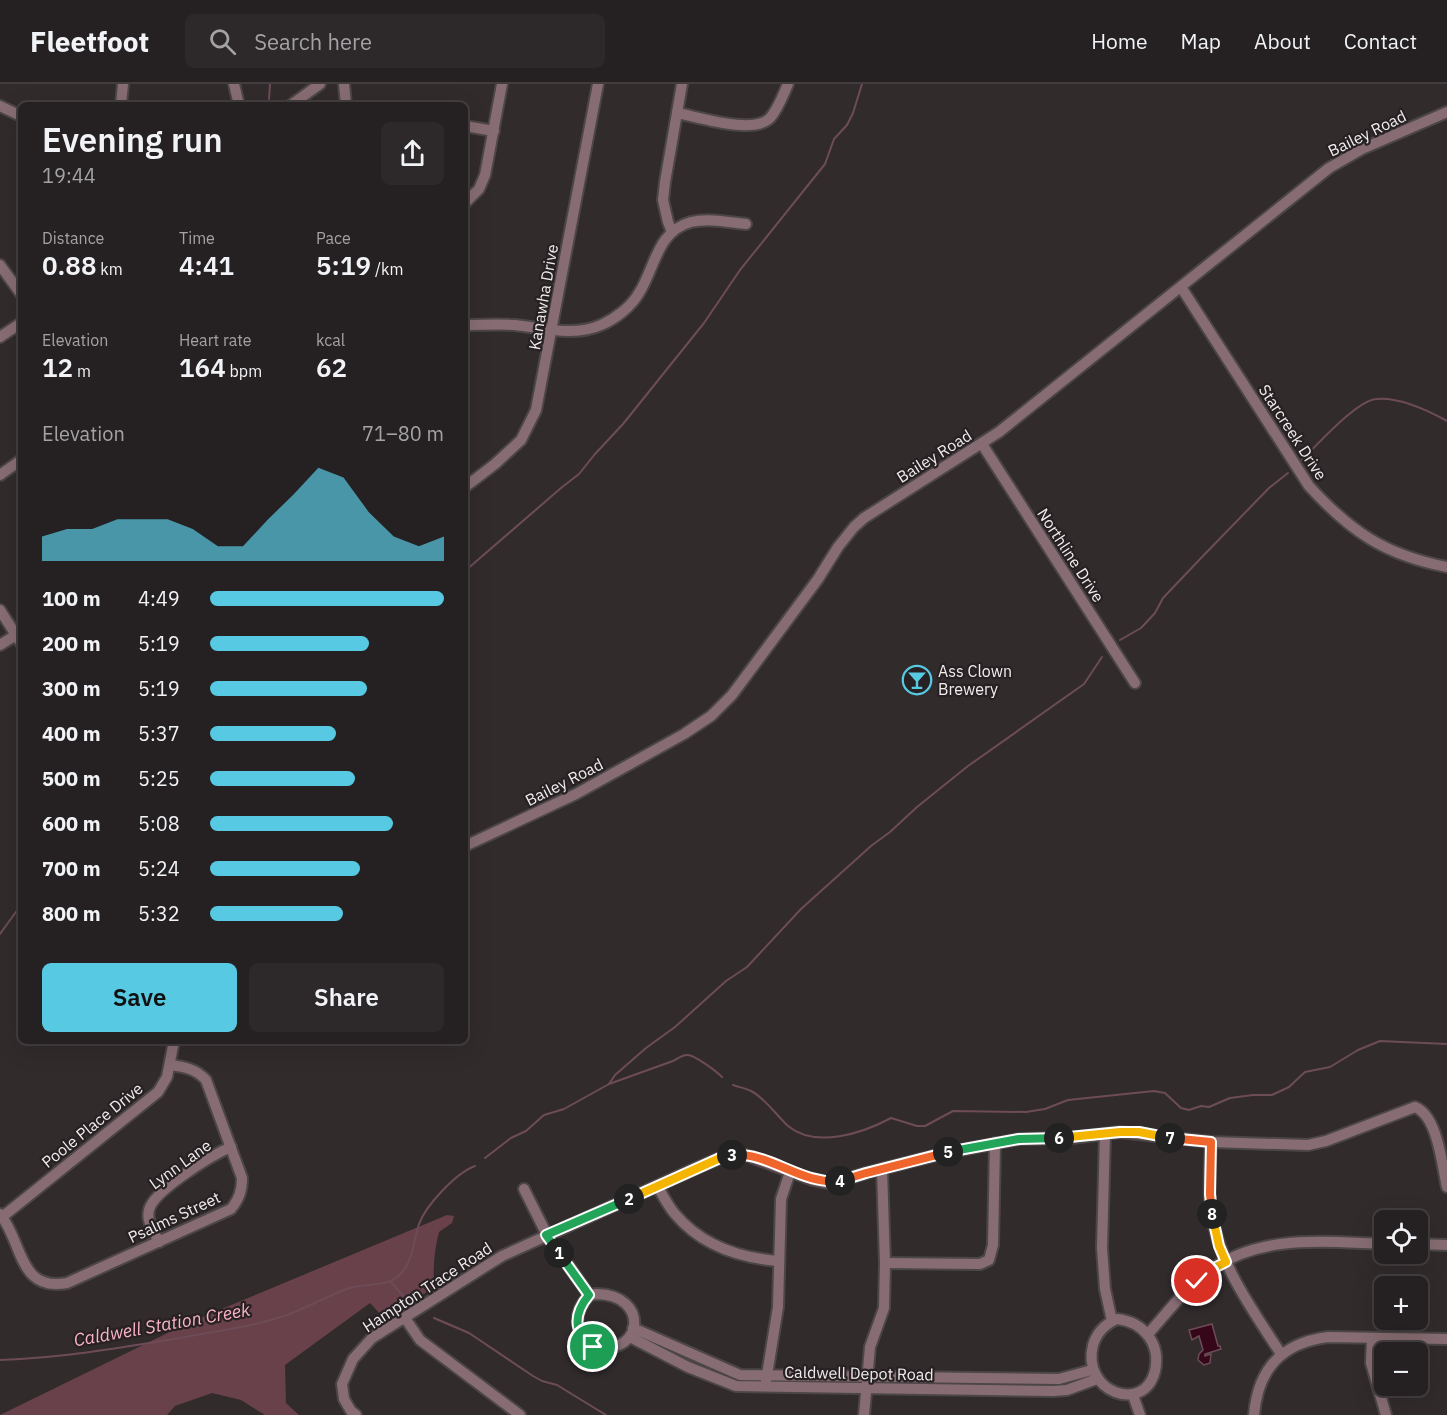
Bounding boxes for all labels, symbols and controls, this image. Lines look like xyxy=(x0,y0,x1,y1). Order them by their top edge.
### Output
search box xyxy=(185,14,605,68)
text: Fleetfoot xyxy=(30,23,149,60)
icon: search xyxy=(206,25,239,58)
text: Search here xyxy=(254,27,372,56)
text: Home xyxy=(1091,27,1148,55)
text: Map xyxy=(1181,27,1221,55)
text: About xyxy=(1254,27,1311,55)
text: Contact xyxy=(1344,27,1417,55)
street label: Bailey Road xyxy=(1325,105,1409,161)
text: Evening run xyxy=(42,118,223,161)
button: share xyxy=(381,122,444,185)
text: 19:44 xyxy=(42,162,96,189)
text: Distance xyxy=(42,228,104,248)
text: Time xyxy=(179,228,215,248)
text: Pace xyxy=(316,228,351,248)
street label: Kanawha Drive xyxy=(524,242,562,351)
text: 0.88 xyxy=(42,248,97,282)
text: 4:41 xyxy=(179,248,234,282)
text: 5:19 xyxy=(316,248,371,282)
text: km xyxy=(97,259,123,279)
text: /km xyxy=(371,259,403,279)
text: Elevation xyxy=(42,330,108,350)
text: Heart rate xyxy=(179,330,252,350)
text: kcal xyxy=(316,330,345,350)
text: 12 xyxy=(42,350,73,384)
text: 164 xyxy=(179,350,226,384)
text: 62 xyxy=(316,350,347,384)
text: m xyxy=(73,361,91,381)
text: bpm xyxy=(226,361,262,381)
street label: Starcreek Drive xyxy=(1255,380,1331,484)
text: Elevation xyxy=(42,420,125,447)
text: 71–80 m xyxy=(362,420,444,447)
street label: Bailey Road xyxy=(893,425,975,487)
street label: Northline Drive xyxy=(1033,504,1109,606)
text: 100 m xyxy=(42,585,101,612)
text: 4:49 xyxy=(138,585,180,612)
text: 200 m xyxy=(42,630,101,657)
text: 5:19 xyxy=(138,630,180,657)
place label: Ass Clown Brewery xyxy=(938,661,1012,699)
bar icon: Ass Clown Brewery xyxy=(901,664,933,696)
text: 300 m xyxy=(42,675,101,702)
text: 5:19 xyxy=(138,675,180,702)
text: 400 m xyxy=(42,720,101,747)
text: 5:37 xyxy=(138,720,180,747)
street label: Bailey Road xyxy=(522,754,606,810)
text: 500 m xyxy=(42,765,101,792)
text: 5:25 xyxy=(138,765,180,792)
text: 600 m xyxy=(42,810,101,837)
text: 5:08 xyxy=(138,810,180,837)
text: 700 m xyxy=(42,855,101,882)
text: 5:24 xyxy=(138,855,180,882)
text: 800 m xyxy=(42,900,101,927)
text: 5:32 xyxy=(138,900,180,927)
button: Save xyxy=(42,963,237,1032)
button: Share xyxy=(249,963,444,1032)
street label: Poole Place Drive xyxy=(37,1078,147,1172)
pin: 6 xyxy=(1044,1123,1074,1153)
pin: 7 xyxy=(1155,1123,1185,1153)
text: 6 xyxy=(1054,1128,1064,1148)
text: 7 xyxy=(1165,1128,1175,1148)
street label: Lynn Lane xyxy=(145,1135,215,1193)
pin: 5 xyxy=(933,1137,963,1167)
pin: 3 xyxy=(717,1140,747,1170)
text: 5 xyxy=(943,1142,953,1162)
text: 3 xyxy=(727,1145,737,1165)
pin: 4 xyxy=(825,1166,855,1196)
text: 4 xyxy=(835,1171,845,1191)
pin: 2 xyxy=(614,1184,644,1214)
street label: Psalms Street xyxy=(125,1187,223,1247)
text: 2 xyxy=(624,1189,634,1209)
pin: 8 xyxy=(1197,1199,1227,1229)
text: 8 xyxy=(1207,1204,1217,1224)
map controls xyxy=(1374,1210,1428,1396)
button: locate xyxy=(1374,1210,1428,1264)
street label: Hampton Trace Road xyxy=(358,1238,496,1336)
pin: 1 xyxy=(544,1238,574,1268)
text: 1 xyxy=(554,1243,564,1263)
pin xyxy=(1171,1255,1222,1306)
icon: check xyxy=(1180,1264,1213,1297)
button: + xyxy=(1374,1276,1428,1330)
water label: Caldwell Station Creek xyxy=(72,1298,253,1351)
pin xyxy=(567,1321,618,1372)
icon: arrive xyxy=(576,1330,609,1363)
button: − xyxy=(1374,1342,1428,1396)
street label: Caldwell Depot Road xyxy=(784,1362,934,1384)

